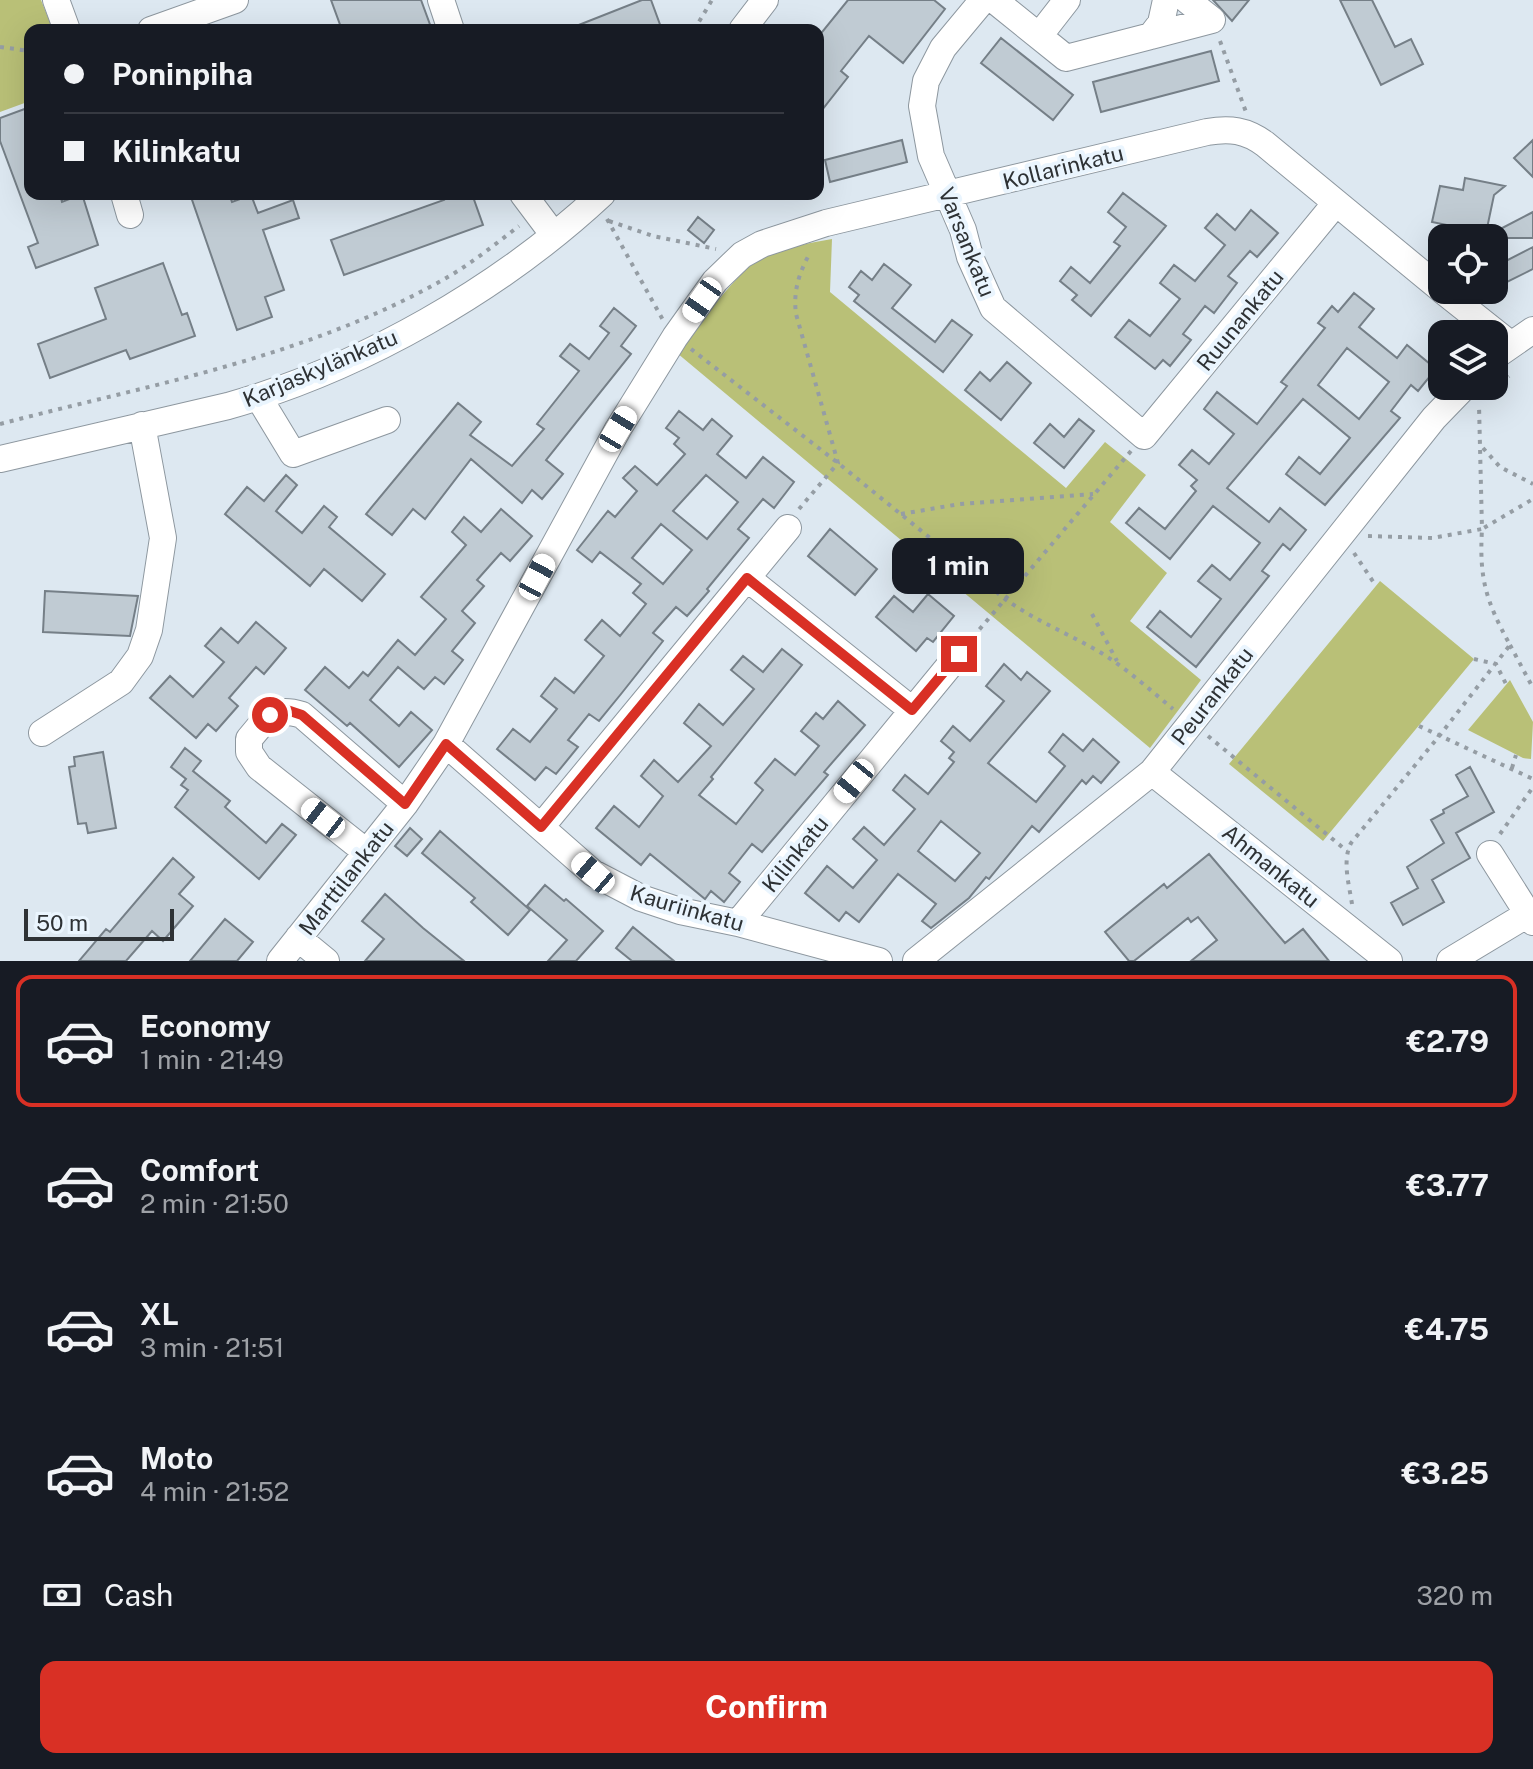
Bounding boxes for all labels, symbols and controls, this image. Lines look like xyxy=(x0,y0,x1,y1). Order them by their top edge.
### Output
text: Poninpiha xyxy=(112,56,253,92)
text: Kilinkatu xyxy=(112,133,241,169)
street label: Kollarinkatu xyxy=(1000,139,1126,195)
street label: Varsankatu xyxy=(933,184,1001,300)
map controls xyxy=(1428,224,1508,400)
button: locate xyxy=(1428,224,1508,304)
street label: Ruunankatu xyxy=(1191,264,1289,376)
car xyxy=(678,273,726,327)
button: layers xyxy=(1428,320,1508,400)
street label: Karjaskylänkatu xyxy=(239,324,401,412)
car xyxy=(595,402,641,456)
callout: 1 min xyxy=(893,538,1025,594)
car xyxy=(515,550,559,604)
text: 1 min xyxy=(927,550,989,581)
route end xyxy=(941,636,977,672)
street label: Peurankatu xyxy=(1166,642,1258,750)
route start xyxy=(252,697,288,733)
car xyxy=(830,755,878,807)
car xyxy=(297,794,349,842)
street label: Kilinkatu xyxy=(756,811,834,897)
street label: Marttilankatu xyxy=(293,816,399,940)
street label: Ahmankatu xyxy=(1217,819,1325,913)
car xyxy=(567,848,619,898)
street label: Kauriinkatu xyxy=(627,879,747,937)
scale bar xyxy=(24,905,174,941)
text: 50 m xyxy=(36,910,88,936)
icon: car xyxy=(44,1005,116,1077)
text: Economy xyxy=(140,1008,271,1044)
text: €2.79 xyxy=(1407,1023,1489,1059)
text: 1 min · 21:49 xyxy=(140,1044,284,1075)
icon: car xyxy=(44,1149,116,1221)
text: Comfort xyxy=(140,1152,259,1188)
text: €3.77 xyxy=(1406,1167,1489,1203)
text: 2 min · 21:50 xyxy=(140,1188,289,1219)
icon: car xyxy=(44,1293,116,1365)
text: XL xyxy=(140,1296,179,1332)
text: €4.75 xyxy=(1405,1311,1489,1347)
text: 3 min · 21:51 xyxy=(140,1332,284,1363)
icon: car xyxy=(44,1437,116,1509)
text: Moto xyxy=(140,1440,213,1476)
text: €3.25 xyxy=(1402,1455,1489,1491)
text: 4 min · 21:52 xyxy=(140,1476,289,1507)
icon: cash xyxy=(40,1573,84,1617)
text: Cash xyxy=(104,1577,173,1613)
text: 320 m xyxy=(1416,1580,1493,1611)
button: Confirm xyxy=(40,1661,1493,1753)

